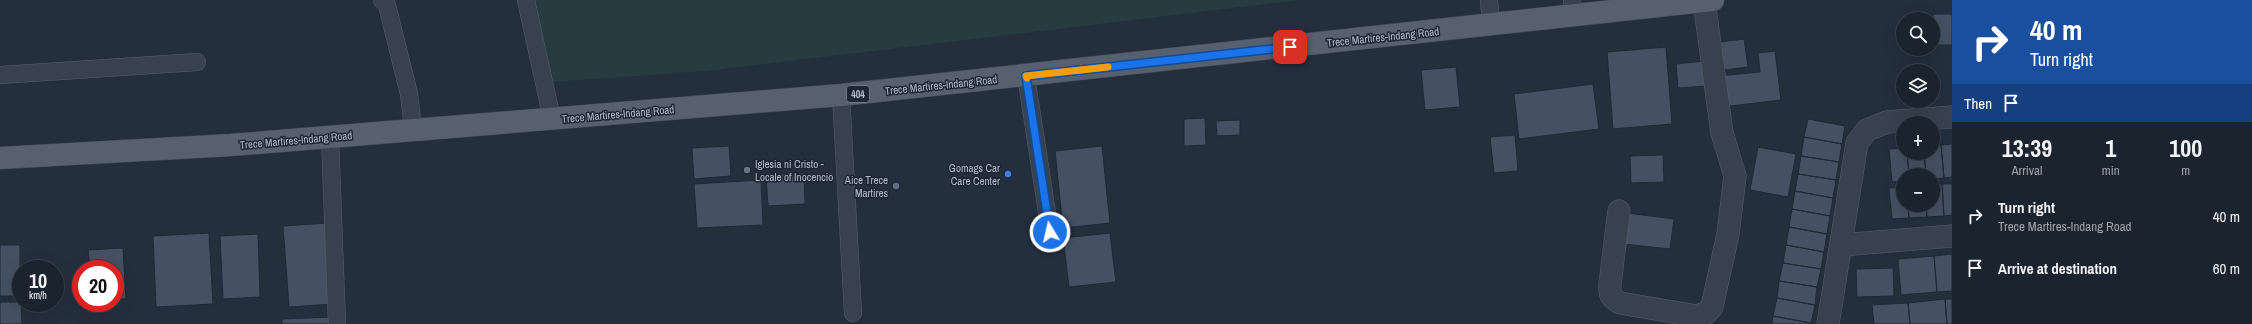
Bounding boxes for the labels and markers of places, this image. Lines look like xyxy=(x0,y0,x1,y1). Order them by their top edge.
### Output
pin xyxy=(1273,30,1307,64)
place label: Iglesia ni Cristo - Locale of Inocencio xyxy=(755,157,833,184)
place label: Gomags Car Care Center xyxy=(949,161,1000,188)
marker: Iglesia ni Cristo - Locale of Inocencio xyxy=(742,165,752,175)
marker: Gomags Car Care Center xyxy=(1003,169,1013,179)
place label: Aice Trece Martires xyxy=(844,173,888,200)
marker: Aice Trece Martires xyxy=(891,181,901,191)

